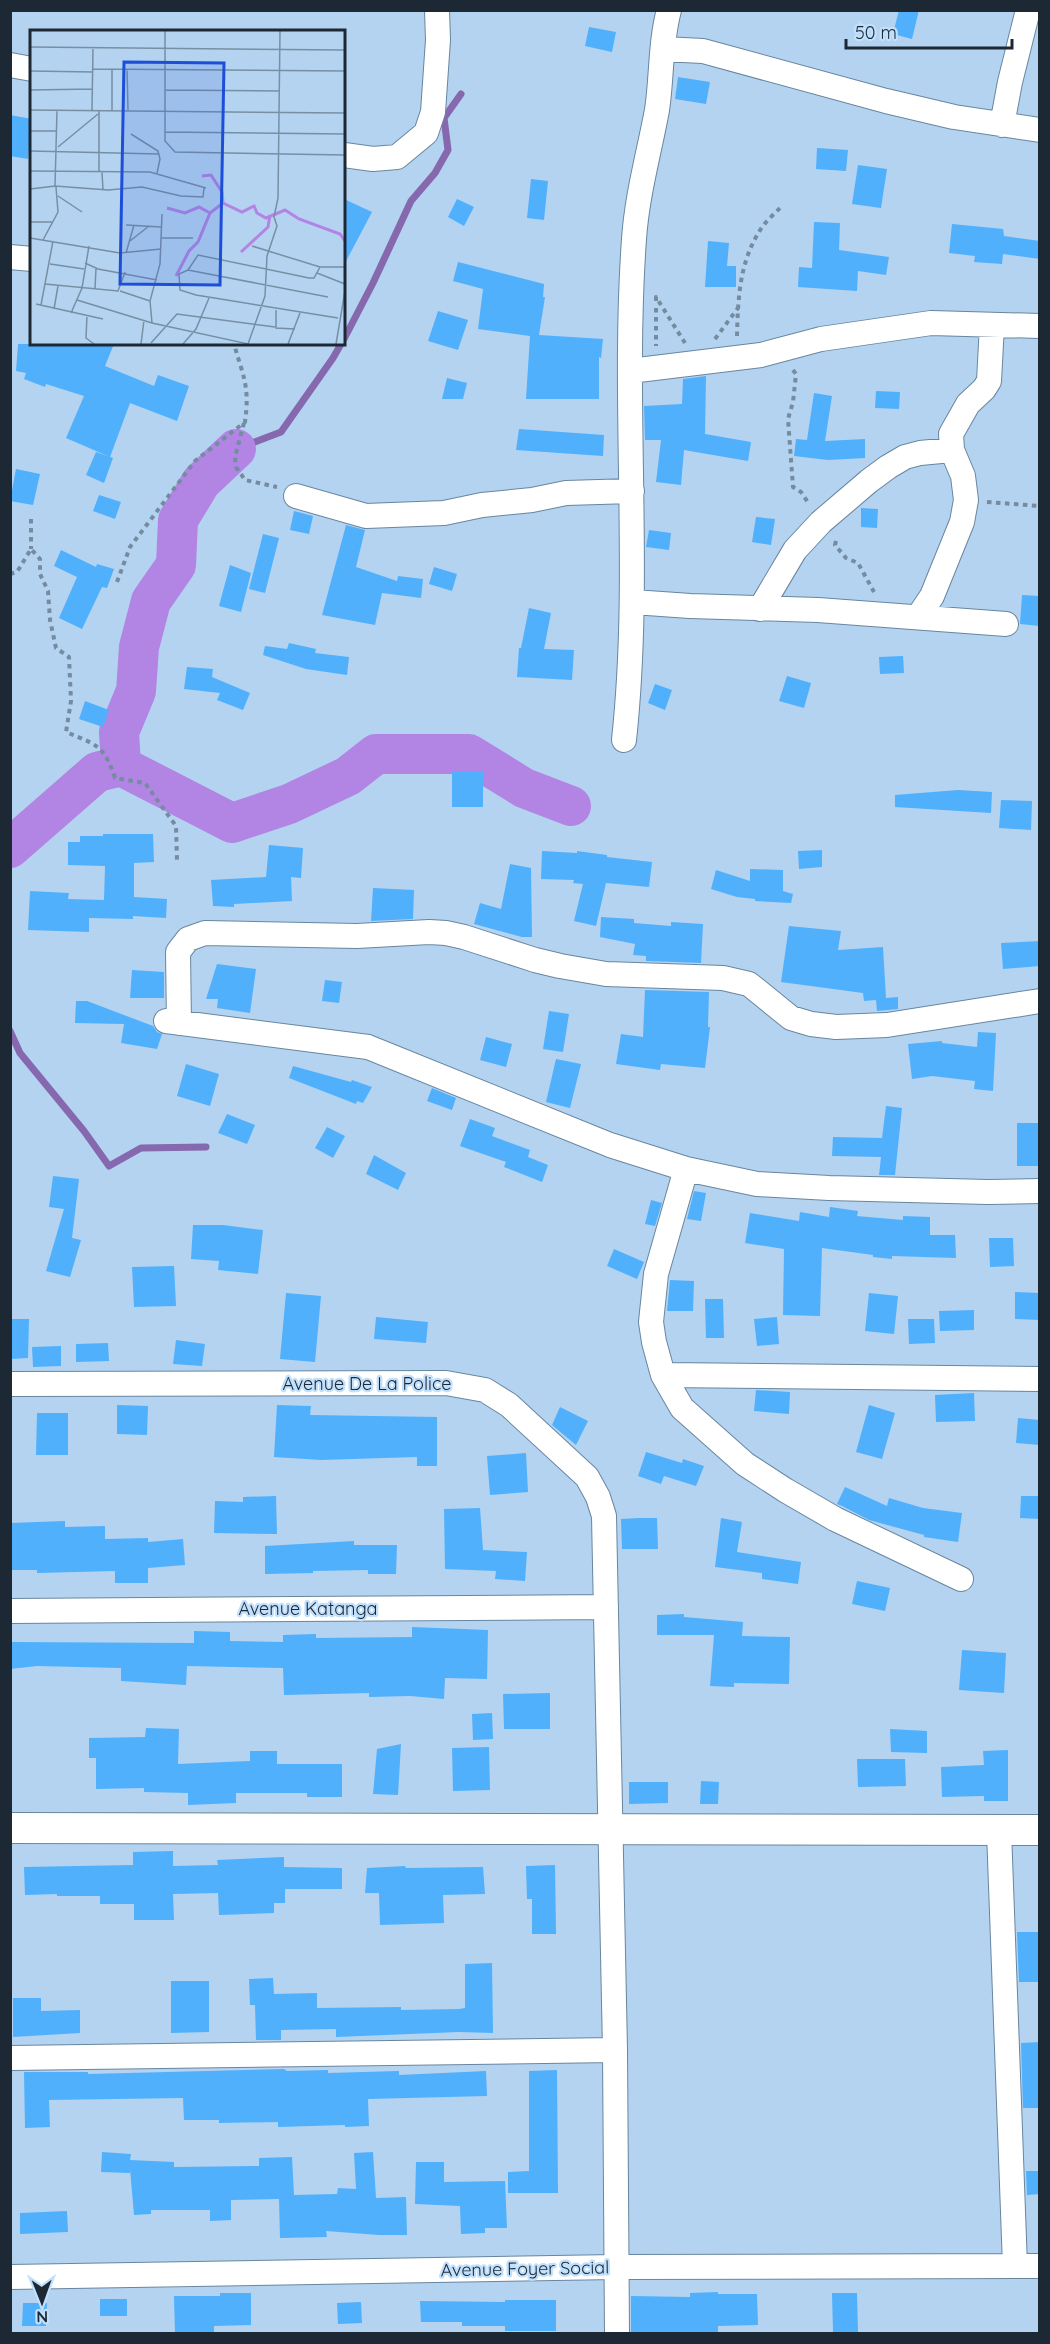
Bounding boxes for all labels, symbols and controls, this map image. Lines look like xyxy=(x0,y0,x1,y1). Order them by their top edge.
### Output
scale bar xyxy=(846,12,1012,50)
text: 50 m xyxy=(855,21,897,44)
inset map xyxy=(30,30,345,345)
street label: Avenue De La Police xyxy=(283,1372,451,1395)
street label: Avenue Katanga xyxy=(239,1597,378,1620)
street label: Avenue Foyer Social xyxy=(440,2256,609,2281)
north arrow xyxy=(12,2272,72,2332)
text: N xyxy=(36,2307,48,2327)

